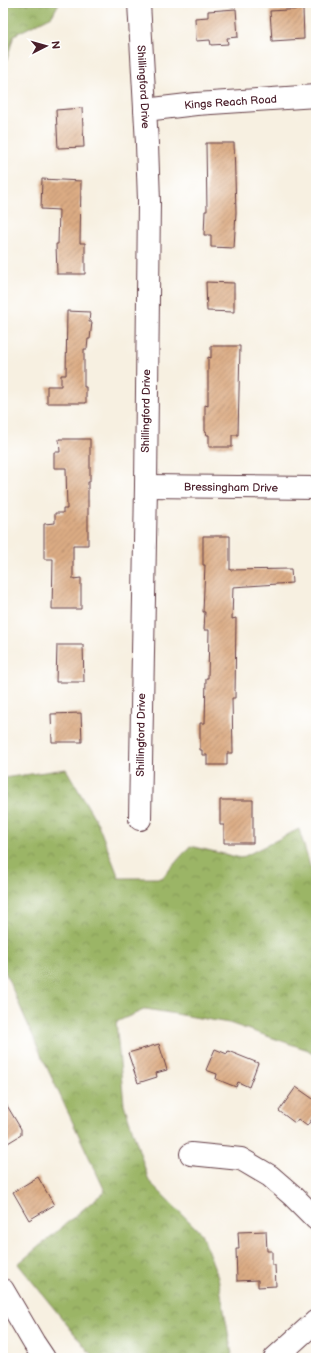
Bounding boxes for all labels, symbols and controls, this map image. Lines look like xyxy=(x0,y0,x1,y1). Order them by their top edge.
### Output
north arrow xyxy=(26,26,66,66)
text: N xyxy=(49,40,62,50)
street label: Shillingford Drive xyxy=(135,45,153,129)
street label: Kings Reach Road xyxy=(184,92,277,112)
street label: Shillingford Drive xyxy=(139,369,153,453)
street label: Bressingham Drive xyxy=(184,480,279,494)
street label: Shillingford Drive xyxy=(134,693,148,777)

